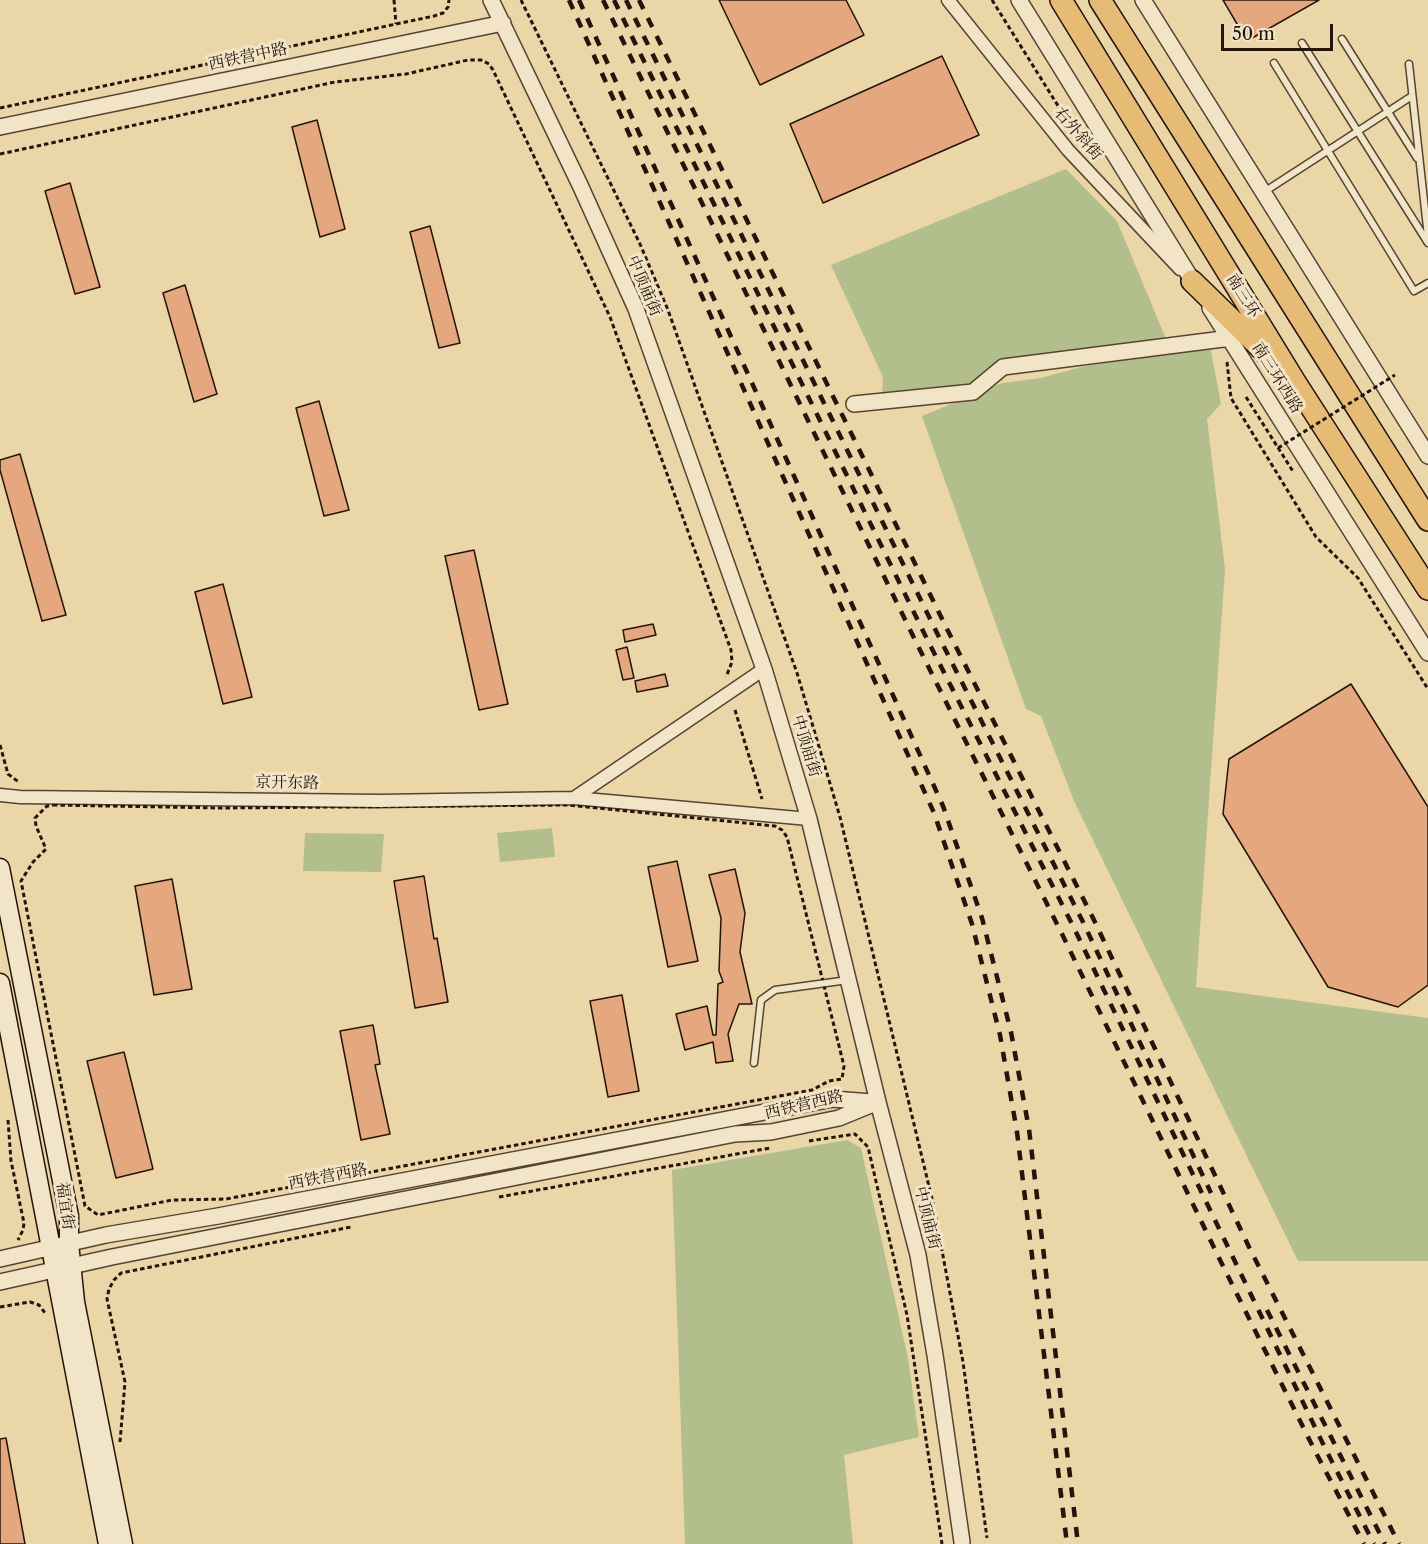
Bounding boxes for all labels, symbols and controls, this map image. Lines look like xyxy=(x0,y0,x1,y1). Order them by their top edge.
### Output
scale bar xyxy=(1224,12,1336,50)
text: 50 m xyxy=(1232,23,1275,45)
street label: 西铁营中路 xyxy=(207,39,289,75)
street label: 右外斜街 xyxy=(1050,104,1106,164)
street label: 中顶庙街 xyxy=(623,253,665,319)
street label: 南三环 xyxy=(1222,271,1264,321)
street label: 南三环西路 xyxy=(1248,339,1306,417)
street label: 中顶庙街 xyxy=(787,713,825,779)
street label: 京开东路 xyxy=(255,773,319,793)
street label: 西铁营西路 xyxy=(763,1087,845,1123)
street label: 西铁营西路 xyxy=(287,1160,369,1194)
street label: 福宜街 xyxy=(52,1181,78,1231)
street label: 中顶庙街 xyxy=(910,1185,944,1251)

